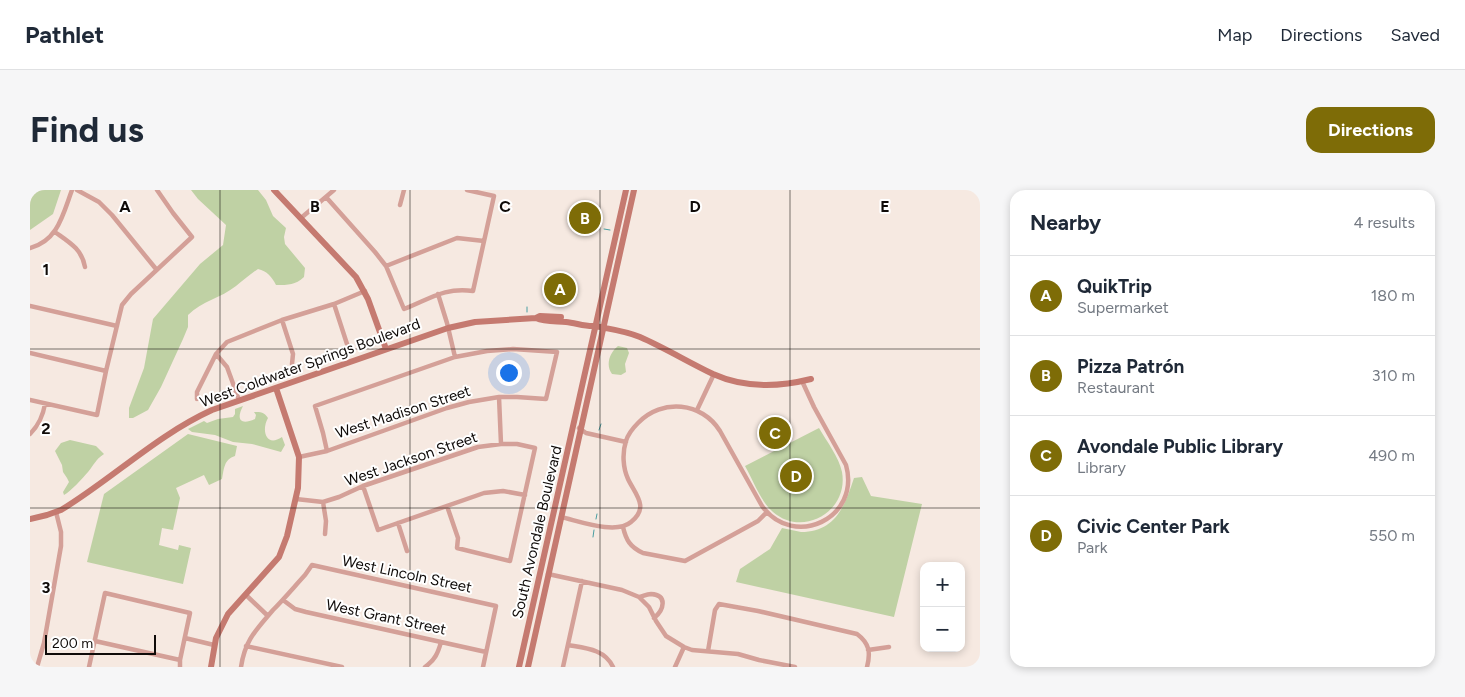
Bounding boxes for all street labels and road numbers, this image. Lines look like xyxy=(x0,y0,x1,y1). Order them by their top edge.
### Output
street label: West Coldwater Springs Boulevard xyxy=(197,315,423,411)
street label: West Madison Street xyxy=(333,382,473,442)
street label: West Jackson Street xyxy=(342,428,480,490)
street label: South Avondale Boulevard xyxy=(508,444,566,620)
street label: West Lincoln Street xyxy=(340,551,474,597)
street label: West Grant Street xyxy=(324,595,448,639)

